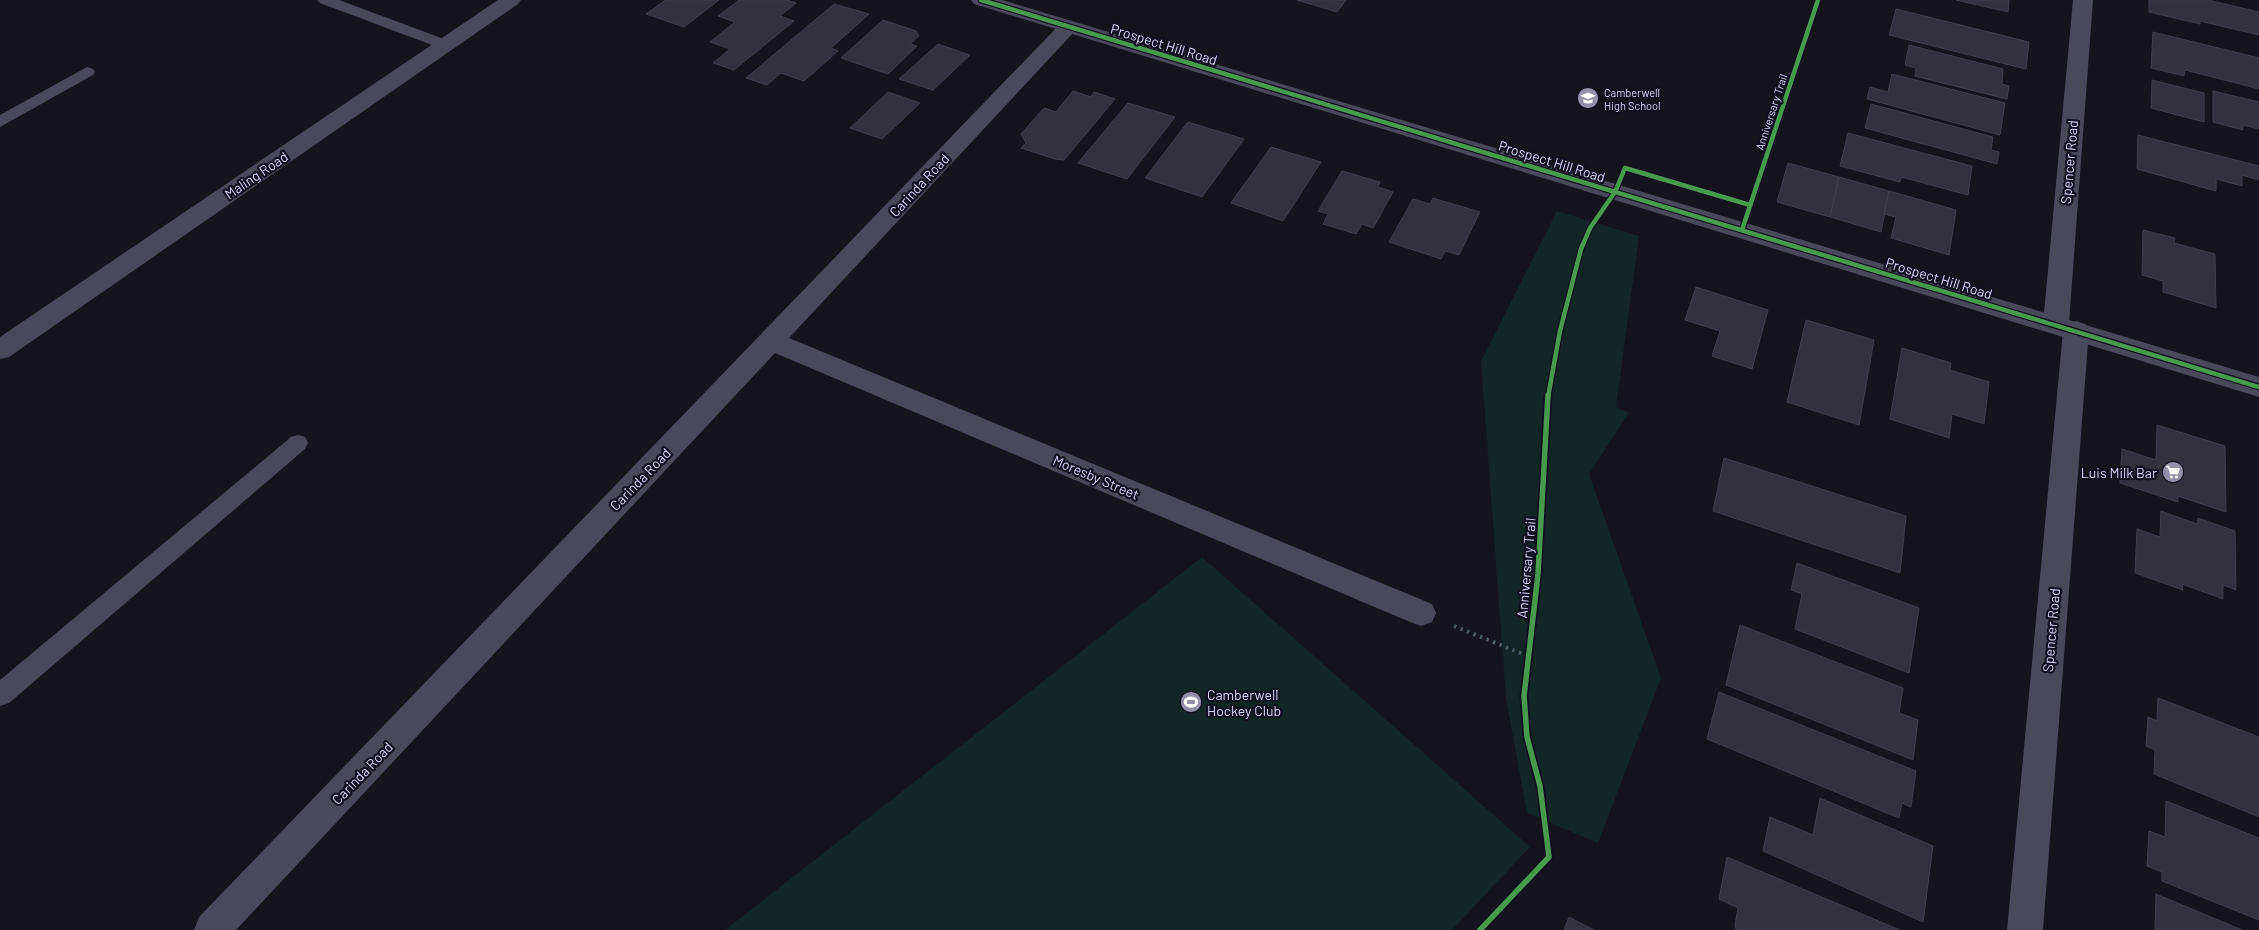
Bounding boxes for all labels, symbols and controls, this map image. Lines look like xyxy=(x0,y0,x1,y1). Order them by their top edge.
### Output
street label: Prospect Hill Road xyxy=(1108,20,1220,68)
street label: Anniversary Trail xyxy=(1753,72,1789,152)
school or university icon: Camberwell High School xyxy=(1576,86,1600,110)
place label: Camberwell High School xyxy=(1604,86,1661,112)
street label: Spencer Road xyxy=(2057,119,2081,205)
street label: Prospect Hill Road xyxy=(1496,137,1608,185)
street label: Maling Road xyxy=(221,148,291,202)
street label: Carinda Road xyxy=(885,150,953,220)
street label: Prospect Hill Road xyxy=(1883,254,1995,302)
street label: Carinda Road xyxy=(606,444,674,514)
street label: Moresby Street xyxy=(1050,451,1142,503)
supermarket icon: Luis Milk Bar xyxy=(2161,460,2185,484)
place label: Luis Milk Bar xyxy=(2081,464,2157,481)
street label: Anniversary Trail xyxy=(1513,517,1539,619)
street label: Spencer Road xyxy=(2039,587,2063,673)
place label: Camberwell Hockey Club xyxy=(1207,686,1281,719)
sports icon: Camberwell Hockey Club xyxy=(1179,690,1203,714)
street label: Carinda Road xyxy=(328,738,396,808)

